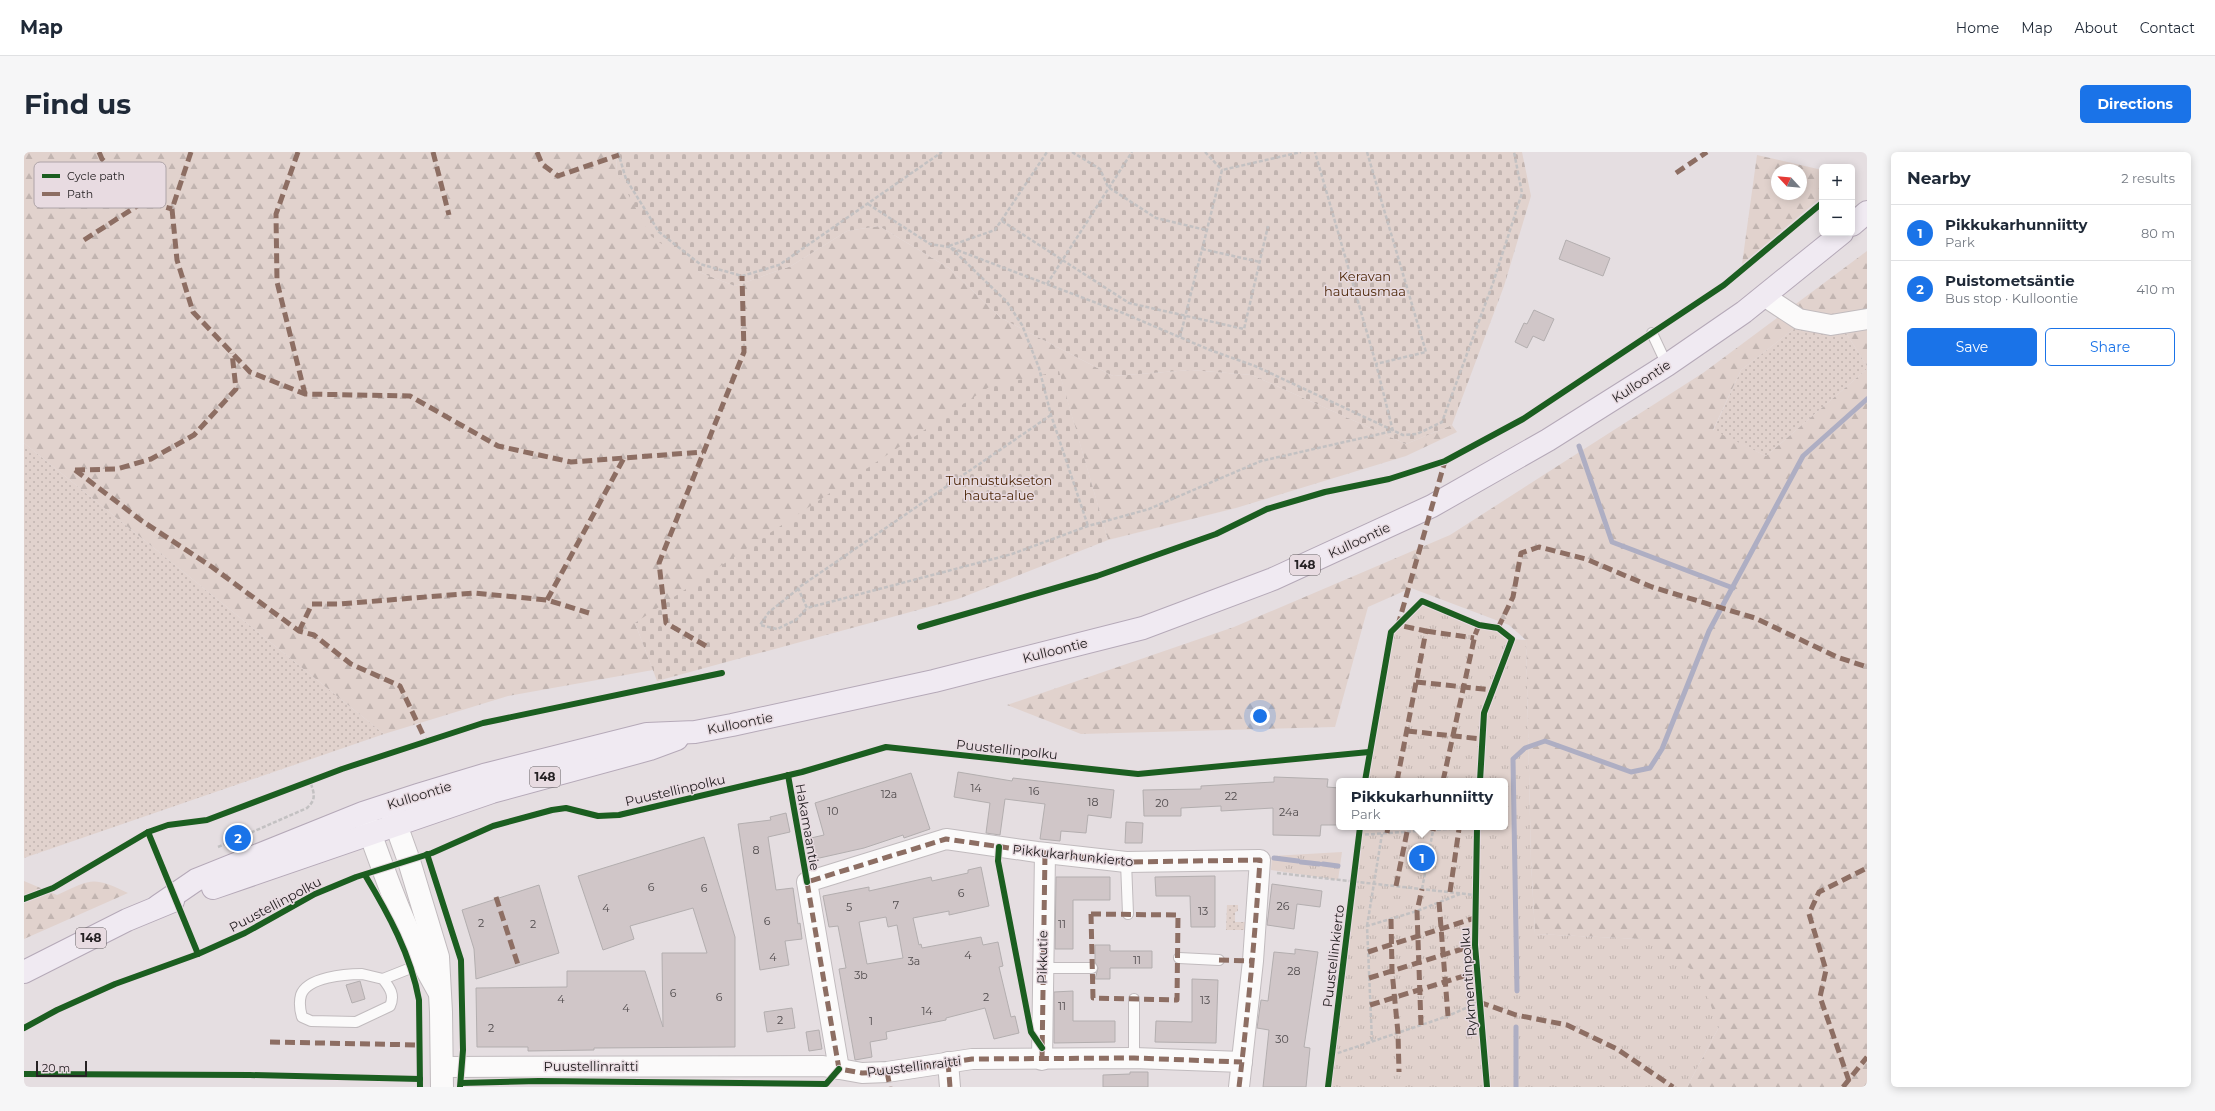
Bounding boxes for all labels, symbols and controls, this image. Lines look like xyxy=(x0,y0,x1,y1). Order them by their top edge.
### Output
text: Map xyxy=(20,16,63,39)
text: Home xyxy=(1956,19,1999,37)
text: Map xyxy=(2021,19,2052,37)
text: About xyxy=(2074,19,2118,37)
text: Contact xyxy=(2140,19,2195,37)
button: Directions xyxy=(2080,85,2191,123)
text: Find us xyxy=(24,87,131,121)
legend xyxy=(34,162,166,208)
north arrow xyxy=(1771,164,1807,200)
map controls xyxy=(1819,164,1855,236)
button: + xyxy=(1819,164,1855,200)
text: Nearby xyxy=(1907,168,1971,188)
text: Cycle path xyxy=(67,169,125,183)
text: 2 results xyxy=(2121,170,2175,186)
text: Path xyxy=(67,187,93,201)
button: − xyxy=(1819,200,1855,236)
text: Pikkukarhunniitty xyxy=(1945,215,2088,234)
text: 1 xyxy=(1917,225,1923,241)
text: 80 m xyxy=(2141,225,2175,241)
text: Park xyxy=(1945,234,1975,250)
park label: Keravan hautausmaa xyxy=(1324,268,1406,299)
text: Puistometsäntie xyxy=(1945,271,2075,290)
text: 2 xyxy=(1916,281,1924,297)
text: 410 m xyxy=(2136,281,2175,297)
text: Bus stop · Kulloontie xyxy=(1945,290,2078,306)
button: Save xyxy=(1907,328,2037,366)
button: Share xyxy=(2045,328,2175,366)
street label: Kulloontie xyxy=(1609,356,1673,406)
park label: Tunnustukseton hauta-alue xyxy=(946,472,1052,503)
street label: Kulloontie xyxy=(1326,519,1393,561)
road number: 148 xyxy=(1290,555,1320,575)
street label: Kulloontie xyxy=(1021,634,1089,666)
your location xyxy=(1250,706,1270,726)
street label: Kulloontie xyxy=(706,709,774,737)
street label: Puustellinpolku xyxy=(955,736,1059,762)
road number: 148 xyxy=(530,767,560,787)
street label: Puustellinpolku xyxy=(623,771,727,809)
street label: Kulloontie xyxy=(385,778,453,812)
popup xyxy=(1336,778,1508,830)
house number: 14 xyxy=(970,781,982,795)
street label: Hakamaantie xyxy=(792,782,824,872)
house number: 16 xyxy=(1029,784,1040,798)
house number: 12a xyxy=(881,787,897,801)
text: Pikkukarhunniitty xyxy=(1351,787,1493,806)
house number: 22 xyxy=(1225,789,1237,803)
house number: 18 xyxy=(1088,795,1099,809)
house number: 20 xyxy=(1155,796,1169,810)
house number: 10 xyxy=(827,804,839,818)
house number: 24a xyxy=(1279,805,1299,819)
text: Park xyxy=(1351,806,1380,822)
pin: 2 xyxy=(225,823,251,853)
street label: Pikkukarhunkierto xyxy=(1012,841,1134,869)
house number: 8 xyxy=(752,843,760,857)
pin: 1 xyxy=(1409,843,1435,873)
street label: Puustellinpolku xyxy=(226,873,324,935)
house number: 6 xyxy=(648,880,655,894)
house number: 6 xyxy=(701,881,708,895)
house number: 6 xyxy=(958,886,965,900)
house number: 7 xyxy=(893,898,899,912)
house number: 26 xyxy=(1277,899,1290,913)
house number: 5 xyxy=(846,900,852,914)
house number: 4 xyxy=(602,901,610,915)
house number: 13 xyxy=(1198,904,1208,918)
street label: Puustellinkierto xyxy=(1319,904,1347,1008)
house number: 6 xyxy=(764,914,771,928)
house number: 2 xyxy=(478,916,484,930)
house number: 2 xyxy=(530,917,536,931)
house number: 11 xyxy=(1058,917,1066,931)
street label: Rykmentinpolku xyxy=(1456,927,1480,1037)
road number: 148 xyxy=(76,928,106,948)
street label: Pikkutie xyxy=(1034,930,1050,984)
house number: 4 xyxy=(964,948,972,962)
house number: 4 xyxy=(769,950,777,964)
house number: 11 xyxy=(1133,953,1141,967)
house number: 3a xyxy=(908,954,920,968)
house number: 28 xyxy=(1287,964,1301,978)
house number: 3b xyxy=(854,968,868,982)
house number: 6 xyxy=(670,986,677,1000)
house number: 6 xyxy=(716,990,723,1004)
house number: 2 xyxy=(983,990,989,1004)
house number: 4 xyxy=(557,992,565,1006)
house number: 13 xyxy=(1200,993,1210,1007)
house number: 11 xyxy=(1058,999,1066,1013)
house number: 4 xyxy=(622,1001,630,1015)
house number: 14 xyxy=(921,1004,933,1018)
house number: 2 xyxy=(777,1013,783,1027)
house number: 1 xyxy=(869,1014,873,1028)
house number: 2 xyxy=(488,1021,494,1035)
house number: 30 xyxy=(1275,1032,1289,1046)
street label: Puustellinraitti xyxy=(866,1052,962,1080)
street label: Puustellinraitti xyxy=(544,1058,638,1074)
scale bar xyxy=(36,1059,87,1078)
text: 20 m xyxy=(42,1061,70,1075)

